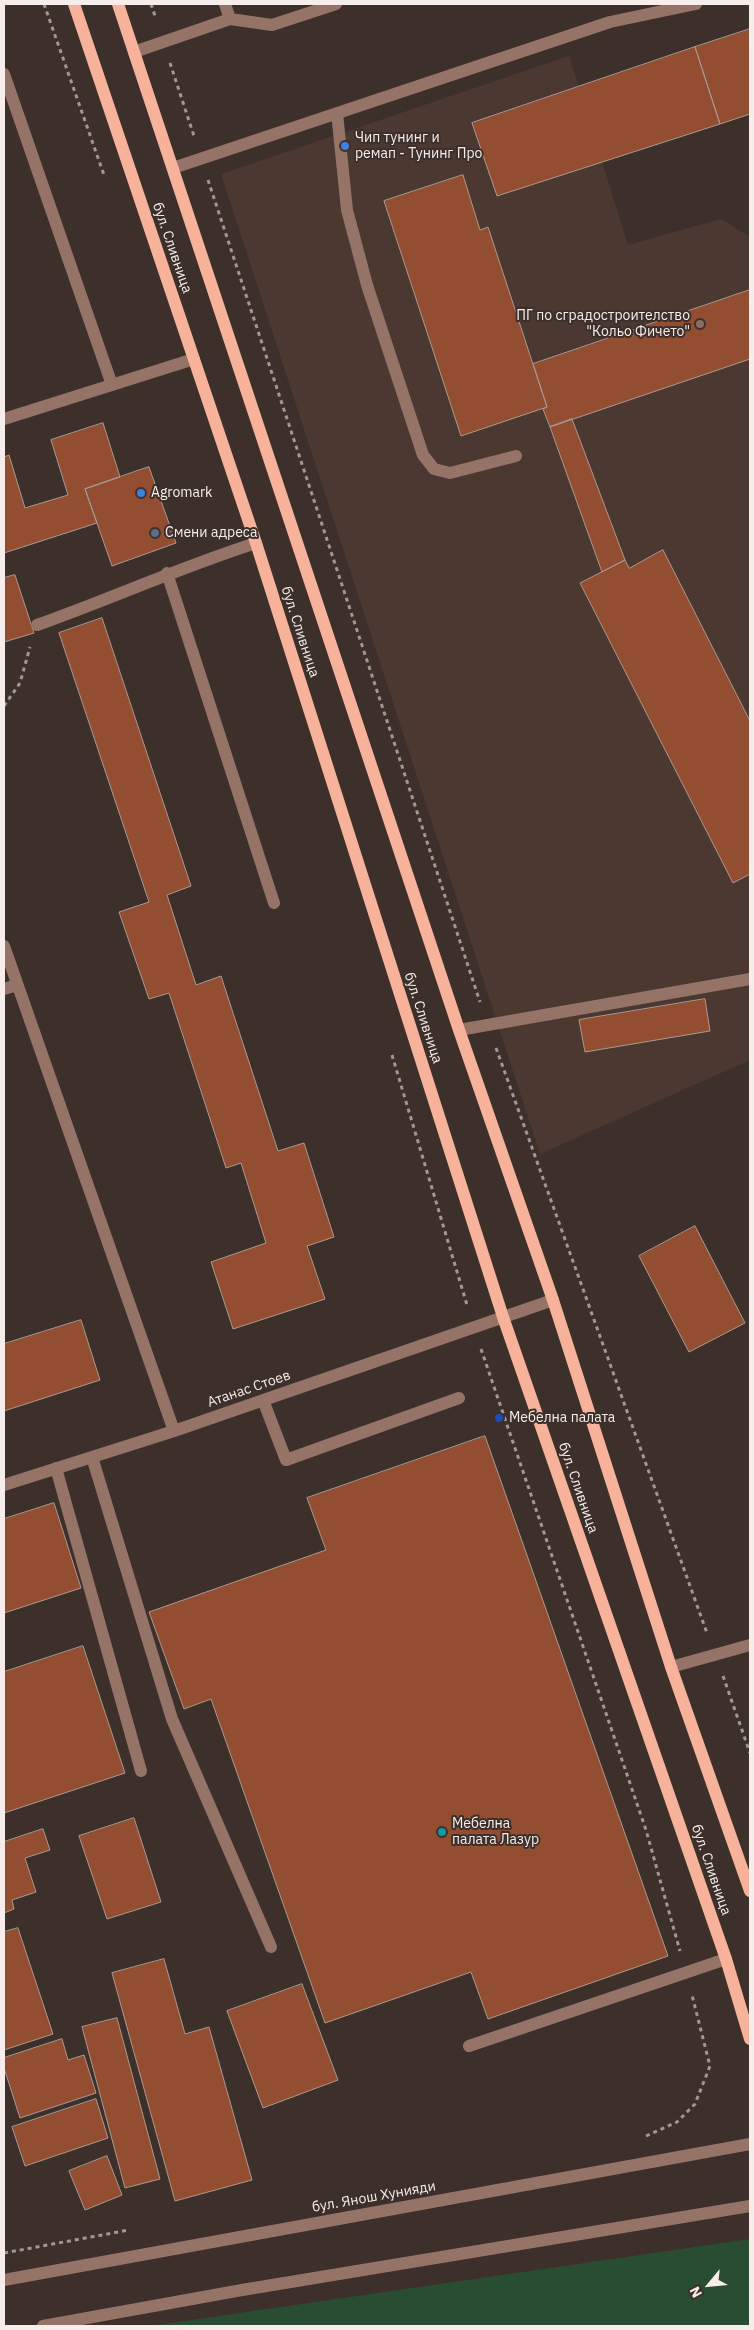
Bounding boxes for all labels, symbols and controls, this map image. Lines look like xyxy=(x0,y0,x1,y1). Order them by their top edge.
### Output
place label: Чип тунинг и ремап - Тунинг Про xyxy=(355,130,482,162)
marker: Чип тунинг и ремап - Тунинг Про xyxy=(339,140,351,152)
street label: бул. Сливница xyxy=(149,201,195,295)
place label: ПГ по сградостроителство "Кольо Фичето" xyxy=(516,308,690,341)
marker: ПГ по сградостроителство "Кольо Фичето" xyxy=(694,318,706,330)
place label: Agromark xyxy=(151,485,212,501)
marker: Agromark xyxy=(135,487,147,499)
place label: Смени адреса xyxy=(165,525,257,541)
marker: Смени адреса xyxy=(149,527,161,539)
street label: бул. Сливница xyxy=(277,584,323,680)
street label: бул. Сливница xyxy=(400,970,446,1066)
street label: Атанас Стоев xyxy=(205,1367,293,1411)
place label: Мебелна палата xyxy=(509,1410,615,1426)
marker: Мебелна палата xyxy=(493,1412,505,1424)
street label: бул. Сливница xyxy=(555,1441,601,1535)
place label: Мебелна палата Лазур xyxy=(452,1816,539,1848)
street label: бул. Сливница xyxy=(688,1823,734,1917)
marker: Мебелна палата Лазур xyxy=(436,1826,448,1838)
street label: бул. Янош Хунияди xyxy=(311,2178,437,2216)
north arrow xyxy=(684,2260,734,2310)
text: N xyxy=(685,2283,706,2301)

